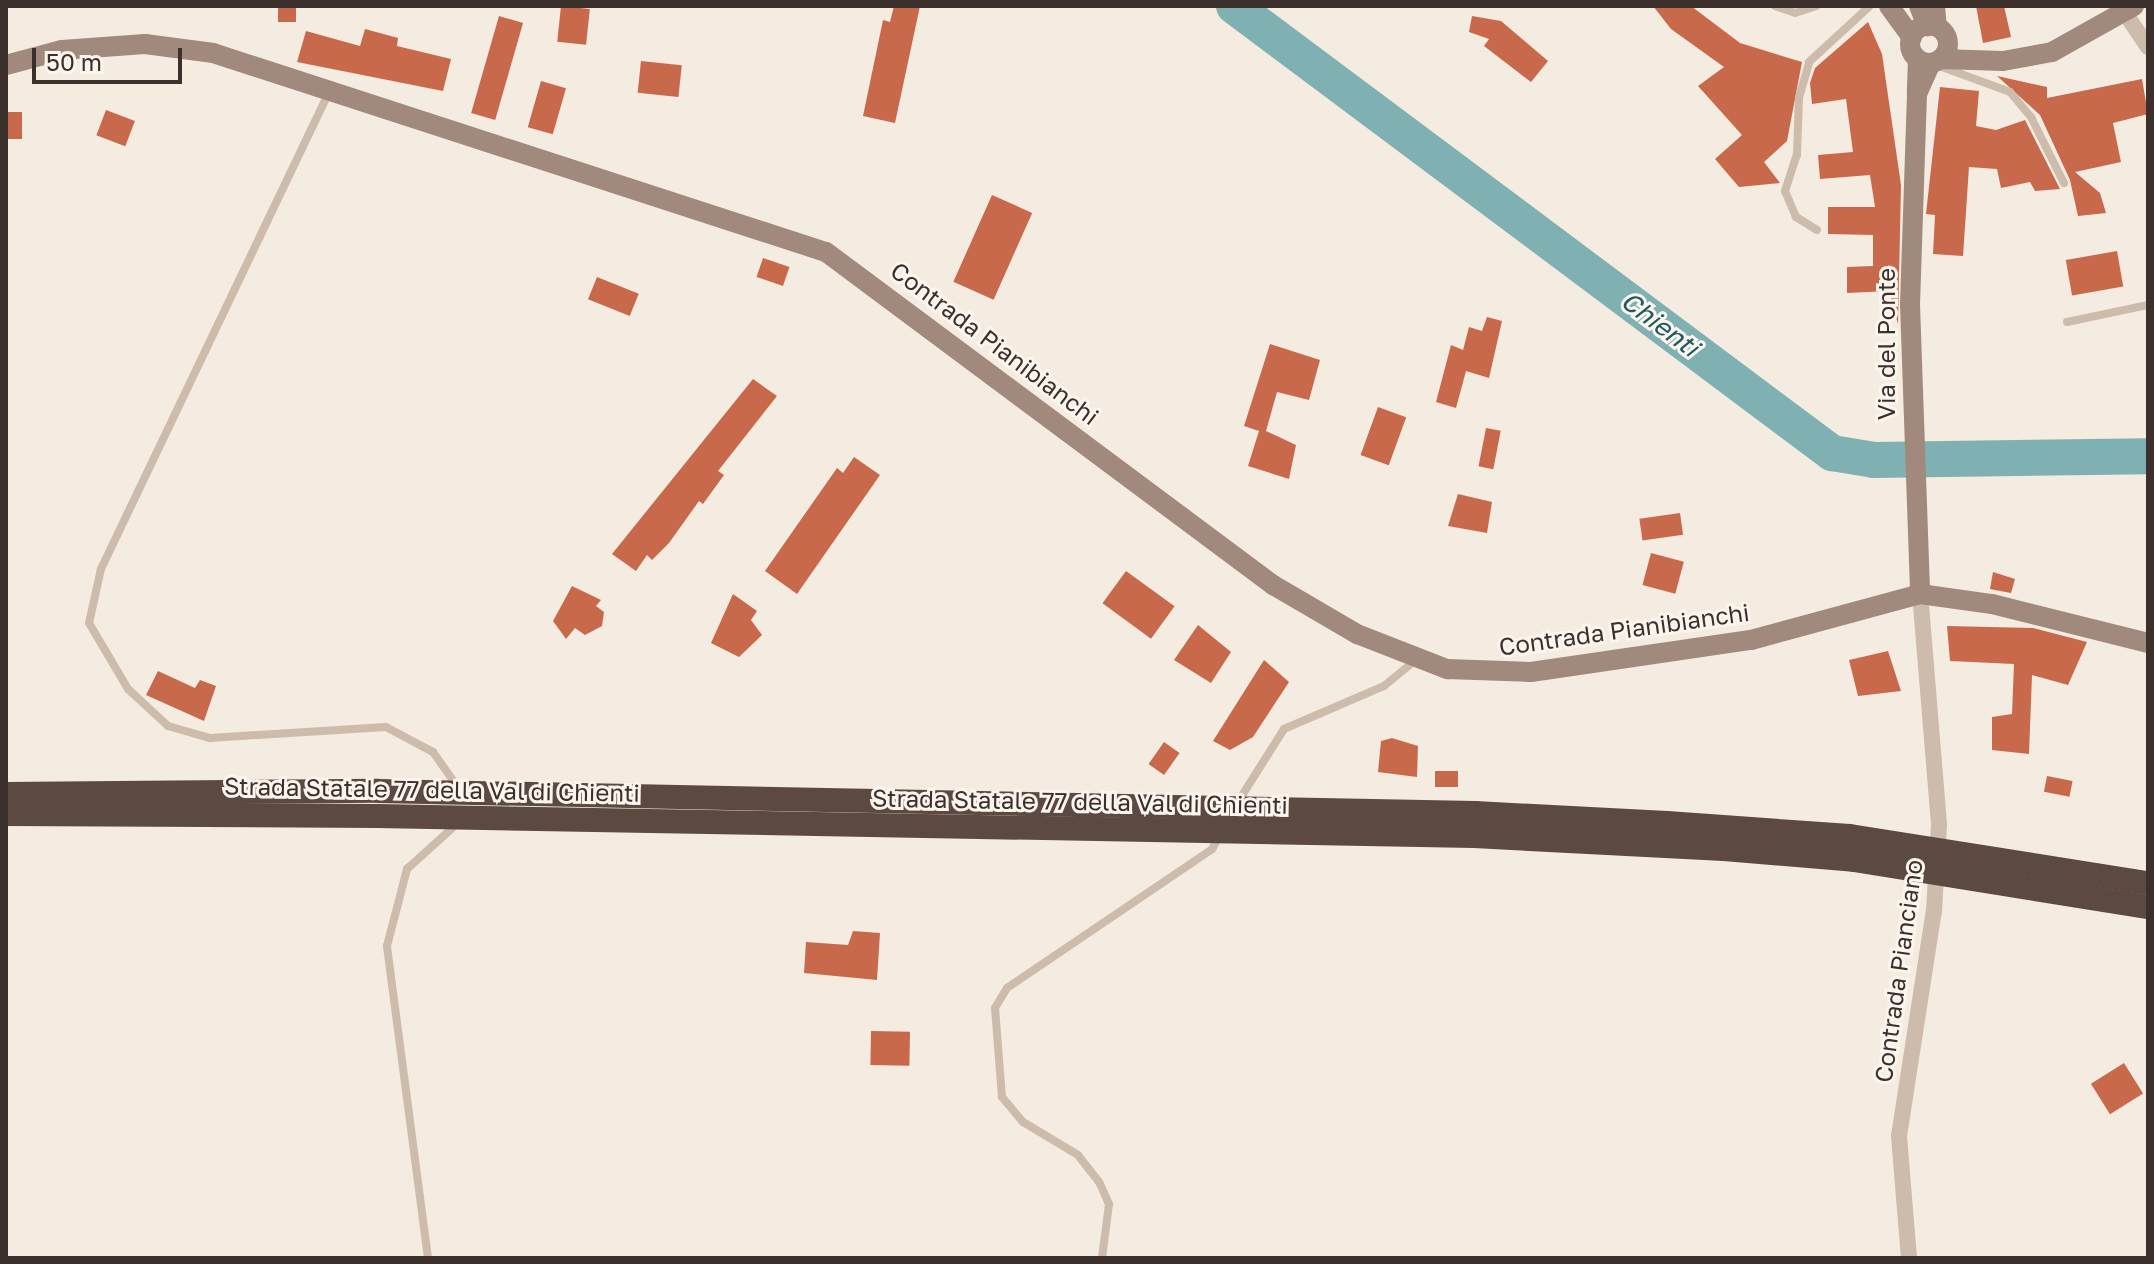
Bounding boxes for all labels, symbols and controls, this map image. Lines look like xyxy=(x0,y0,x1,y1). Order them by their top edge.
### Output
scale bar xyxy=(36,32,186,82)
text: 50 m xyxy=(46,47,102,76)
street label: Contrada Pianibianchi xyxy=(885,256,1105,430)
street label: Via del Ponte xyxy=(1872,268,1900,420)
water label: Chienti xyxy=(1615,285,1705,363)
street label: Contrada Pianibianchi xyxy=(1497,597,1751,661)
street label: Strada Statale 77 della Val di Chienti xyxy=(224,771,640,807)
street label: Strada Statale 77 della Val di Chienti xyxy=(872,783,1288,819)
street label: Contrada Pianciano xyxy=(1868,858,1928,1084)

